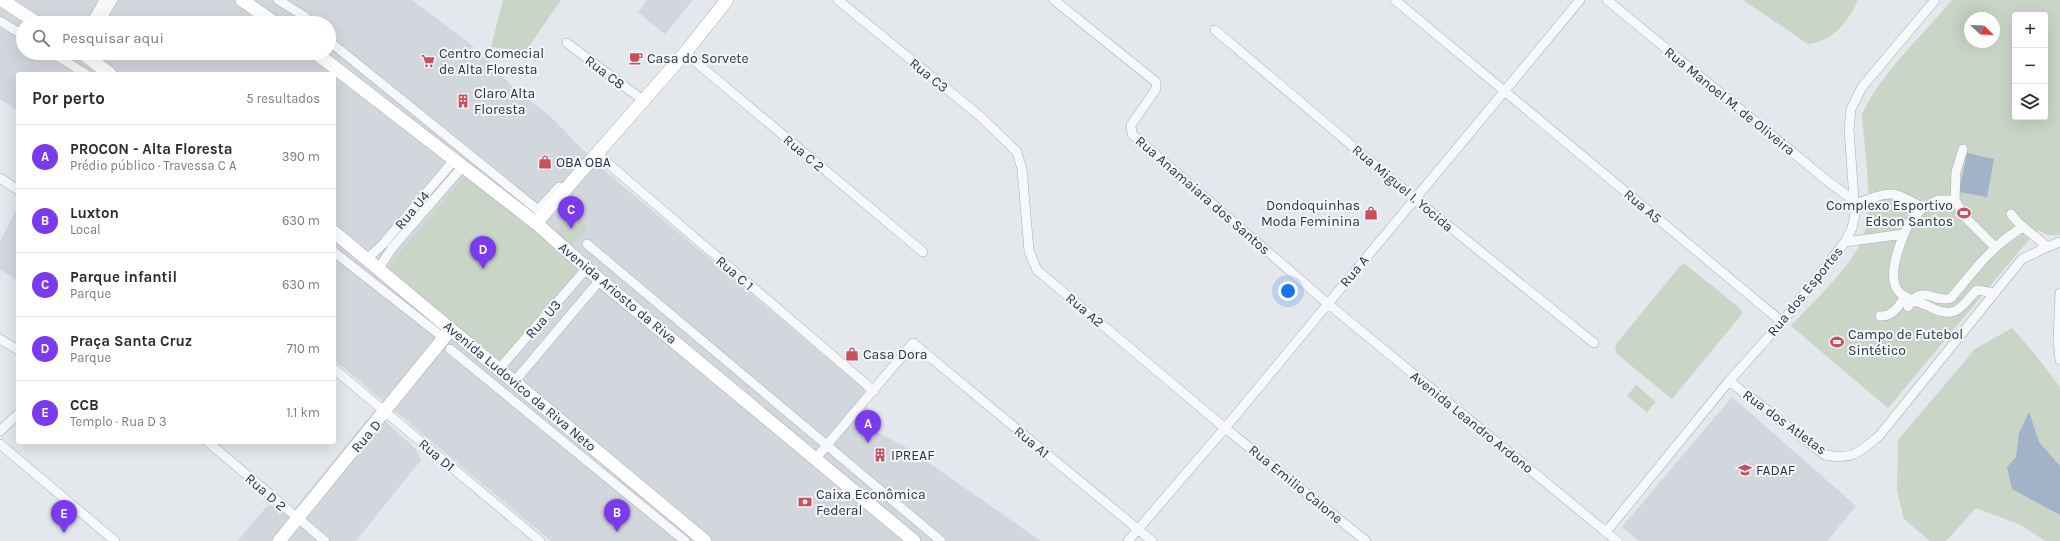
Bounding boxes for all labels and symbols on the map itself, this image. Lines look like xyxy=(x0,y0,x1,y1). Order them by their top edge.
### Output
north arrow xyxy=(1964,12,2000,48)
street label: Rua Manoel M. de Oliveira xyxy=(1661,44,1798,159)
place label: Centro Comecial de Alta Floresta xyxy=(439,45,544,78)
cafe icon: Casa do Sorvete xyxy=(628,50,644,66)
place label: Casa do Sorvete xyxy=(647,50,749,67)
street label: Rua C8 xyxy=(582,52,628,93)
supermarket icon: Centro Comecial de Alta Floresta xyxy=(420,53,436,69)
street label: Rua C3 xyxy=(906,55,951,96)
place label: Claro Alta Floresta xyxy=(474,85,535,118)
building icon: Claro Alta Floresta xyxy=(455,93,471,109)
street label: Rua C 2 xyxy=(780,131,828,175)
street label: Rua Anamaiara dos Santos xyxy=(1132,132,1273,258)
street label: Rua Miguel I. Yocida xyxy=(1349,141,1457,236)
shop icon: OBA OBA xyxy=(537,154,553,170)
place label: OBA OBA xyxy=(556,154,611,171)
street label: Rua A5 xyxy=(1620,186,1665,227)
street label: Rua U4 xyxy=(391,187,433,233)
pin: C xyxy=(558,196,584,229)
place label: Dondoquinhas Moda Feminina xyxy=(1261,197,1360,230)
place label: Complexo Esportivo Edson Santos xyxy=(1826,197,1953,230)
shop icon: Dondoquinhas Moda Feminina xyxy=(1363,205,1379,221)
sports icon: Complexo Esportivo Edson Santos xyxy=(1956,205,1972,221)
pin: D xyxy=(470,236,496,269)
street label: Avenida Ariosto da Riva xyxy=(555,239,680,348)
street label: Rua dos Esportes xyxy=(1764,243,1847,340)
street label: Rua C 1 xyxy=(712,252,757,294)
street label: Rua A xyxy=(1336,252,1373,291)
your location xyxy=(1278,281,1298,301)
street label: Rua A2 xyxy=(1062,290,1107,331)
street label: Rua U3 xyxy=(522,297,565,342)
street label: Avenida Ludovico da Riva Neto xyxy=(440,317,599,455)
place label: Campo de Futebol Sintético xyxy=(1848,326,1963,359)
sports icon: Campo de Futebol Sintético xyxy=(1829,334,1845,350)
shop icon: Casa Dora xyxy=(844,346,860,362)
place label: Casa Dora xyxy=(863,346,927,363)
street label: Avenida Leandro Ardono xyxy=(1407,368,1537,477)
street label: Rua dos Atletas xyxy=(1739,386,1830,459)
pin: A xyxy=(855,410,881,443)
street label: Rua D xyxy=(348,417,385,456)
street label: Rua A1 xyxy=(1011,423,1053,462)
street label: Rua D1 xyxy=(415,435,458,475)
street label: Rua Emilio Calone xyxy=(1245,441,1346,527)
building icon: IPREAF xyxy=(872,447,888,463)
place label: IPREAF xyxy=(891,447,935,464)
school or university icon: FADAF xyxy=(1737,462,1753,478)
place label: FADAF xyxy=(1756,462,1795,479)
street label: Rua D 2 xyxy=(242,470,290,515)
place label: Caixa Econômica Federal xyxy=(816,486,926,519)
bank icon: Caixa Econômica Federal xyxy=(797,494,813,510)
pin: B xyxy=(604,499,630,532)
pin: E xyxy=(51,500,77,533)

